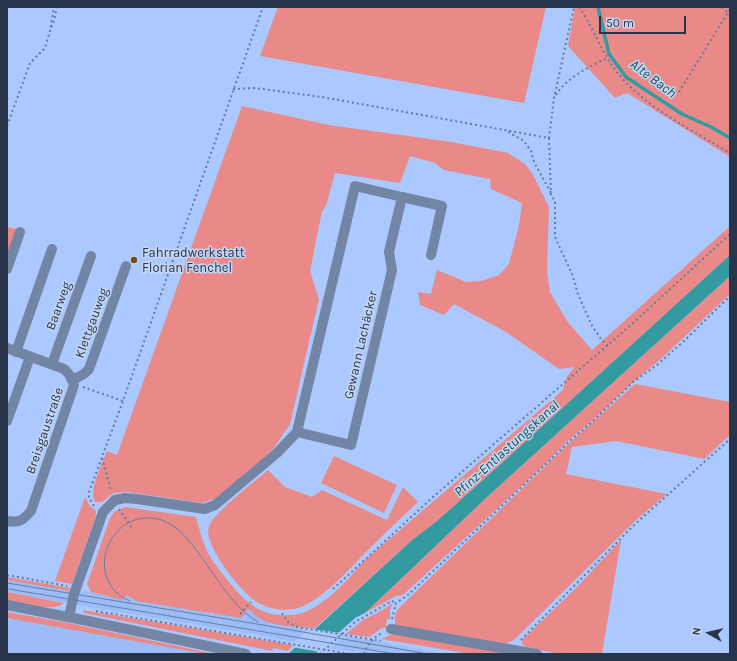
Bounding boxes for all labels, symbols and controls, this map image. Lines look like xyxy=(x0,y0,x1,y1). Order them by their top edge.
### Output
scale bar xyxy=(601,8,688,34)
text: 50 m xyxy=(606,16,634,30)
water label: Alte Bach xyxy=(626,56,680,102)
place label: Fahrradwerkstatt Florian Fenchel xyxy=(142,245,245,276)
marker: Fahrradwerkstatt Florian Fenchel xyxy=(129,255,139,265)
street label: Baarweg xyxy=(43,280,75,332)
street label: Klettgauweg xyxy=(72,286,112,360)
street label: Gewann Lachäcker xyxy=(341,289,381,401)
street label: Breisgaustraße xyxy=(23,386,67,476)
water label: Pfinz-Entlastungskanal xyxy=(451,397,563,501)
north arrow xyxy=(689,613,729,653)
text: N xyxy=(690,626,704,636)

